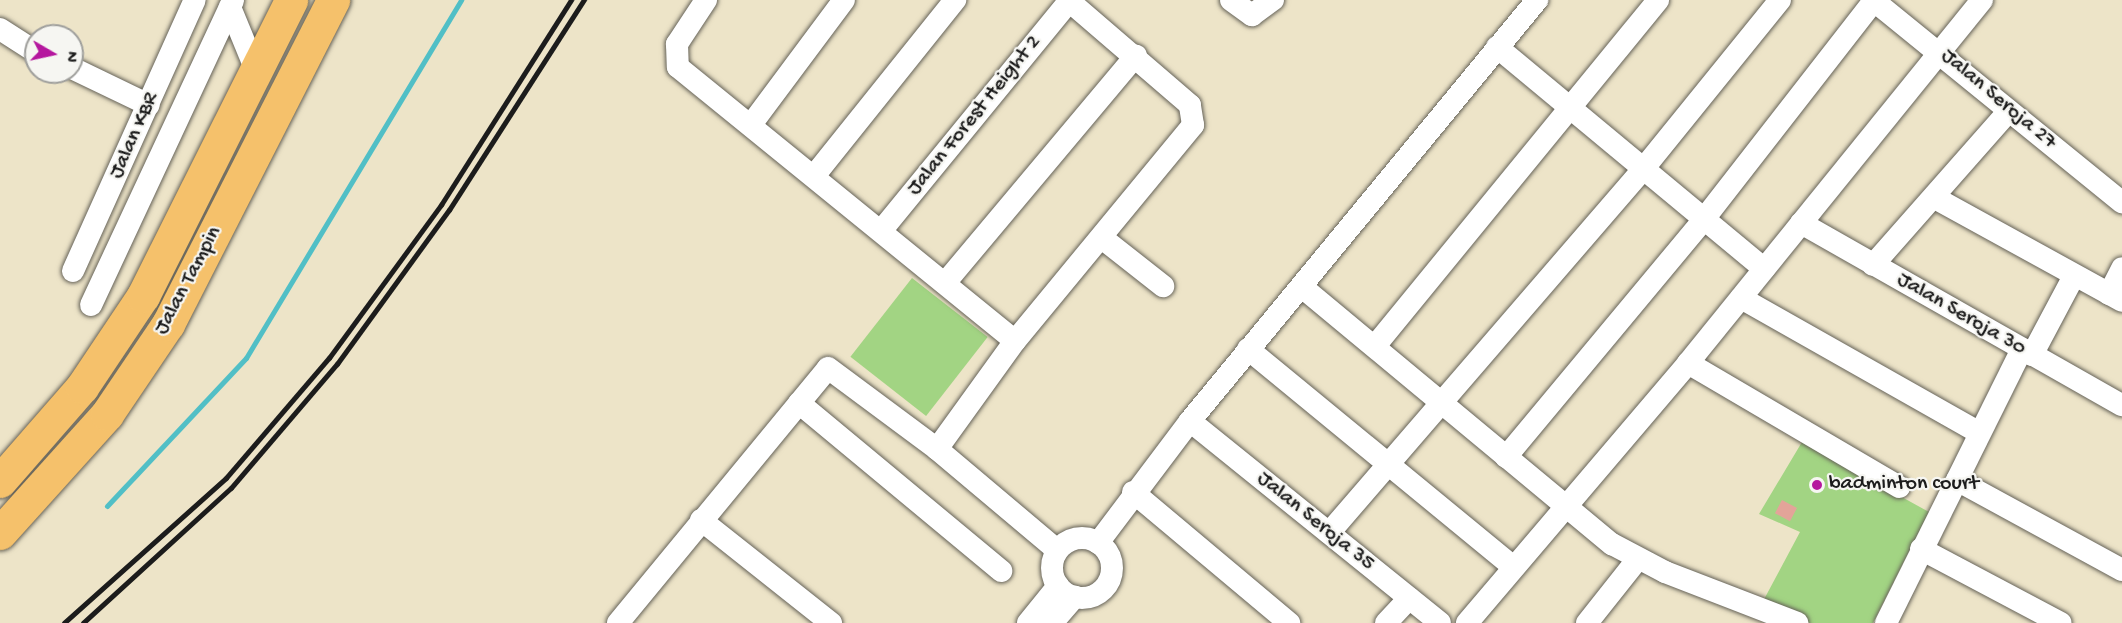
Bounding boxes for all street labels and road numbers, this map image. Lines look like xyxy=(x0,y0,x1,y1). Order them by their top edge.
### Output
street label: Jalan Forest Height 2 xyxy=(902,30,1048,202)
street label: Jalan Seroja 27 xyxy=(1935,44,2061,156)
street label: Jalan KBR xyxy=(104,89,166,183)
street label: Jalan Tampin xyxy=(149,222,229,340)
street label: Jalan Seroja 30 xyxy=(1892,267,2030,363)
street label: Jalan Seroja 35 xyxy=(1251,466,1379,578)

